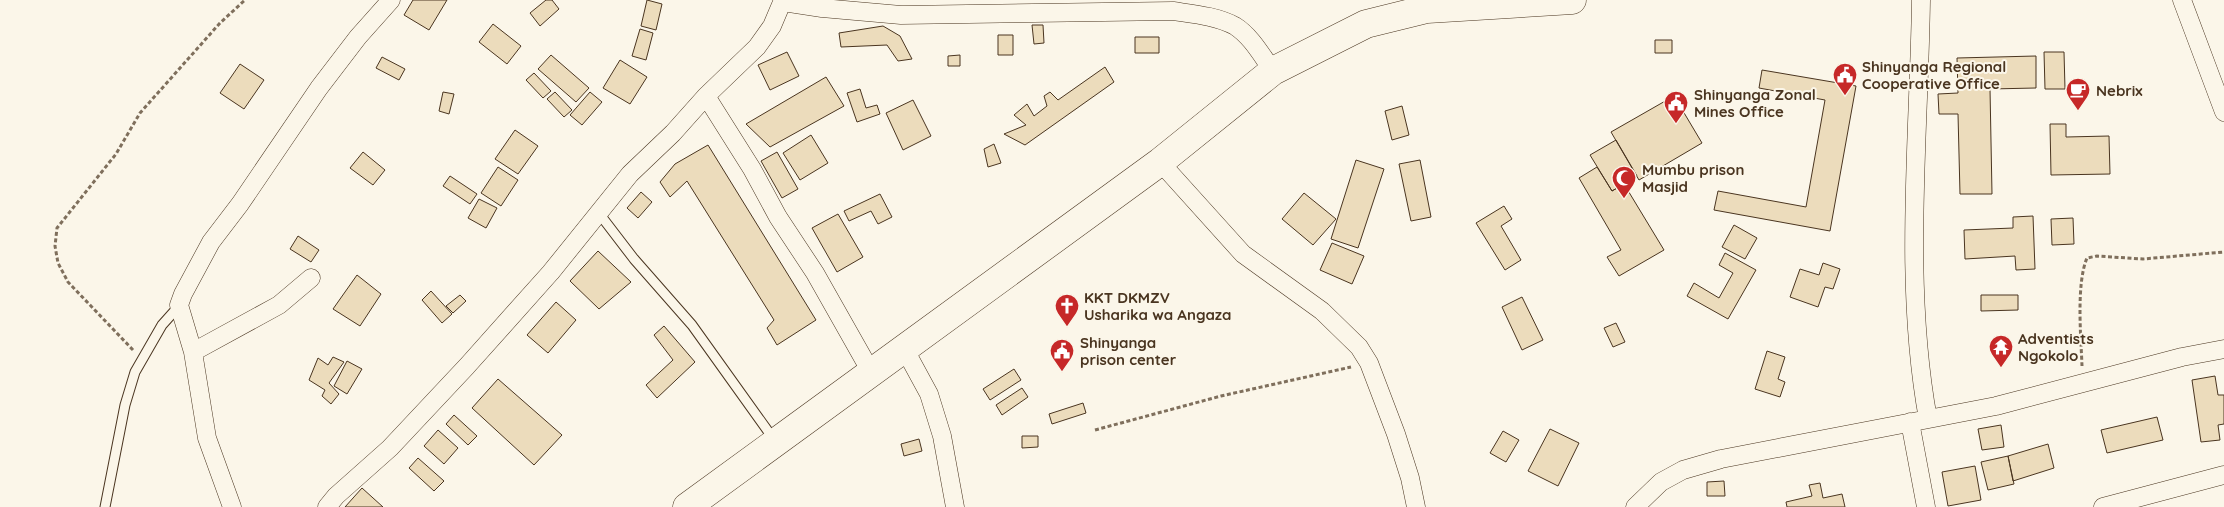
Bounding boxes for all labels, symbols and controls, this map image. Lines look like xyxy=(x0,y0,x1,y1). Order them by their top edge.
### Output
place label: Shinyanga Regional Cooperative Office xyxy=(1862,57,2006,93)
public building icon: Shinyanga Regional Cooperative Office xyxy=(1832,62,1858,96)
cafe icon: Nebrix xyxy=(2065,77,2091,111)
place label: Nebrix xyxy=(2096,81,2143,100)
place label: Shinyanga Zonal Mines Office xyxy=(1694,85,1816,121)
public building icon: Shinyanga Zonal Mines Office xyxy=(1663,90,1689,124)
place label: Mumbu prison Masjid xyxy=(1642,160,1744,196)
mosque icon: Mumbu prison Masjid xyxy=(1611,165,1637,199)
place label: KKT DKMZV Usharika wa Angaza xyxy=(1084,288,1231,324)
church icon: KKT DKMZV Usharika wa Angaza xyxy=(1054,293,1080,327)
place label: Adventists Ngokolo xyxy=(2018,329,2094,365)
place label: Shinyanga prison center xyxy=(1080,333,1177,369)
temple icon: Adventists Ngokolo xyxy=(1988,334,2014,368)
public building icon: Shinyanga prison center xyxy=(1049,338,1075,372)

